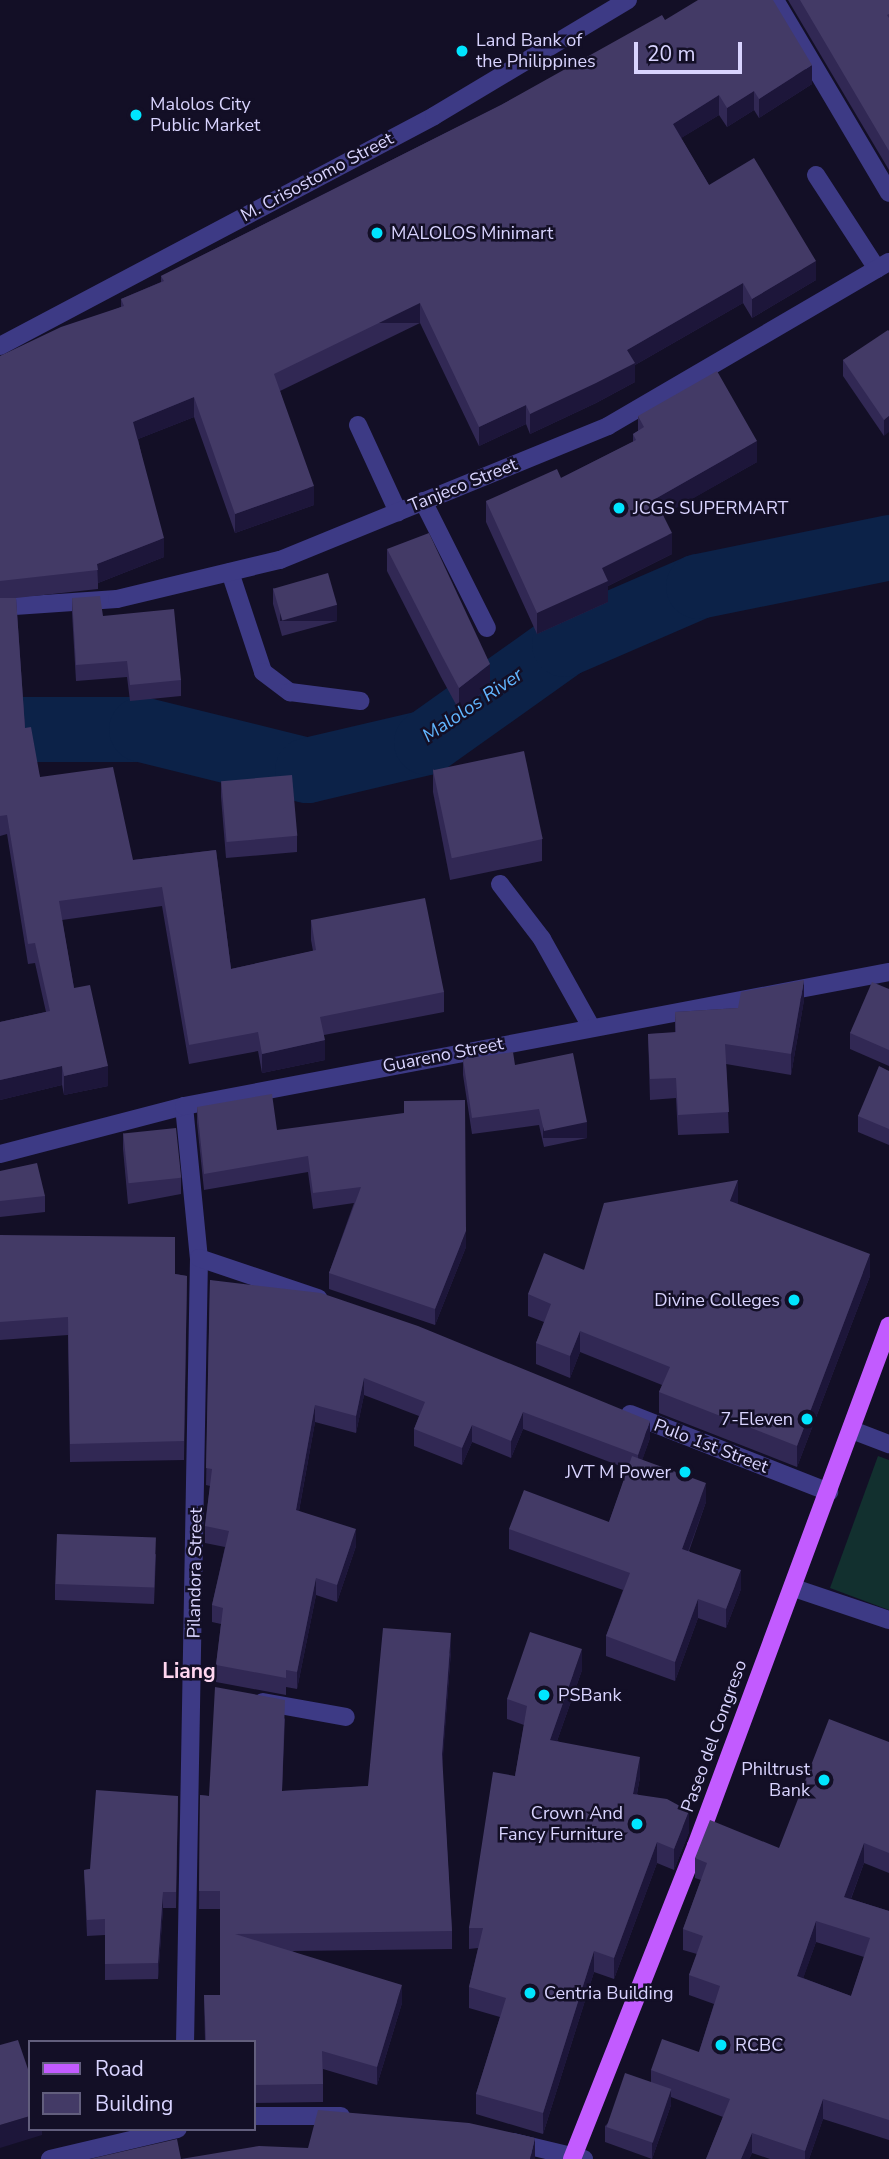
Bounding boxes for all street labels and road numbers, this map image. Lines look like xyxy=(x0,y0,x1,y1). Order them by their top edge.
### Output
street label: M. Crisostomo Street xyxy=(237,128,397,226)
street label: Tanjeco Street xyxy=(406,453,520,517)
street label: Guareno Street xyxy=(381,1033,505,1077)
street label: Pulo 1st Street xyxy=(651,1414,771,1478)
street label: Pilandora Street xyxy=(183,1507,207,1639)
street label: Paseo del Congreso xyxy=(676,1657,752,1815)

